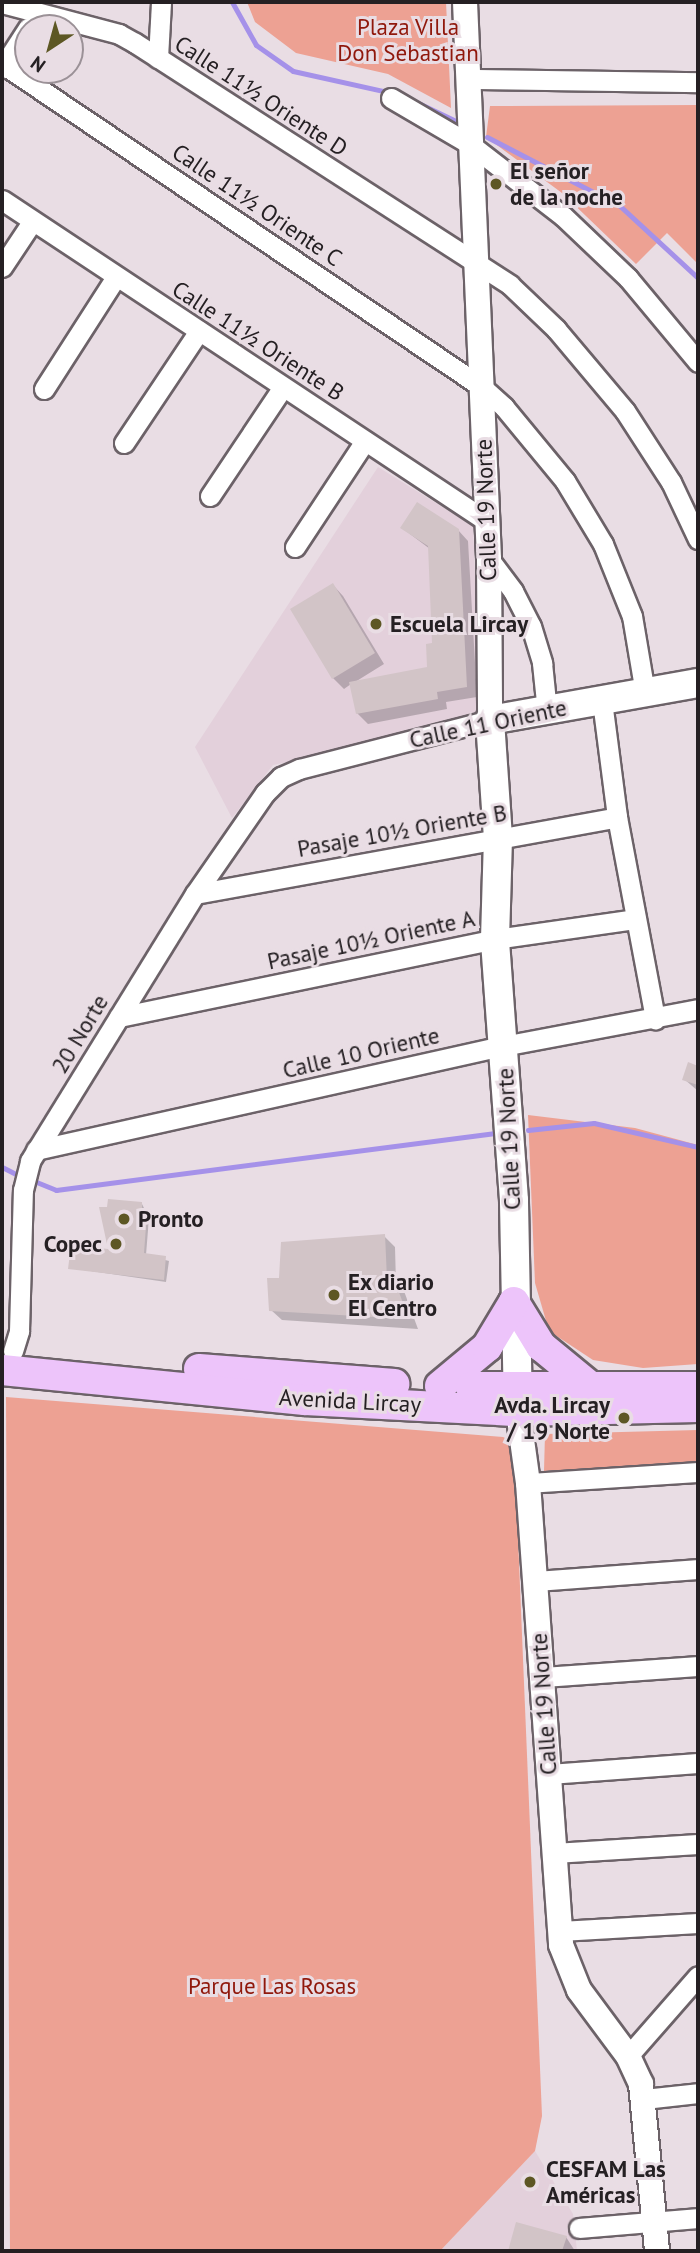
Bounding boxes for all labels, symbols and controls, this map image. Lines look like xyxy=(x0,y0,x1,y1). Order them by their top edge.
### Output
park label: Plaza Villa Don Sebastian xyxy=(337,13,479,67)
north arrow xyxy=(14,14,84,84)
street label: Calle 11½ Oriente D xyxy=(169,30,353,162)
text: N xyxy=(26,51,50,78)
street label: Calle 11½ Oriente C xyxy=(167,138,347,272)
place label: El señor de la noche xyxy=(510,157,623,211)
marker: El señor de la noche xyxy=(488,176,504,192)
street label: Calle 11½ Oriente B xyxy=(167,275,349,407)
street label: Calle 19 Norte xyxy=(470,438,502,582)
place label: Escuela Lircay xyxy=(390,610,528,638)
marker: Escuela Lircay xyxy=(368,616,384,632)
street label: Calle 11 Oriente xyxy=(407,694,569,754)
street label: Pasaje 10½ Oriente B xyxy=(295,799,509,863)
street label: Pasaje 10½ Oriente A xyxy=(264,904,478,976)
street label: 20 Norte xyxy=(46,990,114,1078)
street label: Calle 10 Oriente xyxy=(280,1022,442,1084)
street label: Calle 19 Norte xyxy=(491,1067,527,1211)
place label: Pronto xyxy=(138,1205,204,1233)
marker: Pronto xyxy=(116,1211,132,1227)
place label: Copec xyxy=(44,1230,102,1258)
marker: Copec xyxy=(108,1236,124,1252)
place label: Ex diario El Centro xyxy=(348,1268,437,1322)
marker: Ex diario El Centro xyxy=(326,1287,342,1303)
street label: Avenida Lircay xyxy=(278,1383,422,1419)
place label: Avda. Lircay / 19 Norte xyxy=(493,1391,610,1445)
marker: Avda. Lircay / 19 Norte xyxy=(616,1410,632,1426)
street label: Calle 19 Norte xyxy=(525,1632,563,1776)
park label: Parque Las Rosas xyxy=(188,1972,356,2000)
place label: CESFAM Las Américas xyxy=(546,2155,666,2209)
marker: CESFAM Las Américas xyxy=(520,2172,540,2192)

